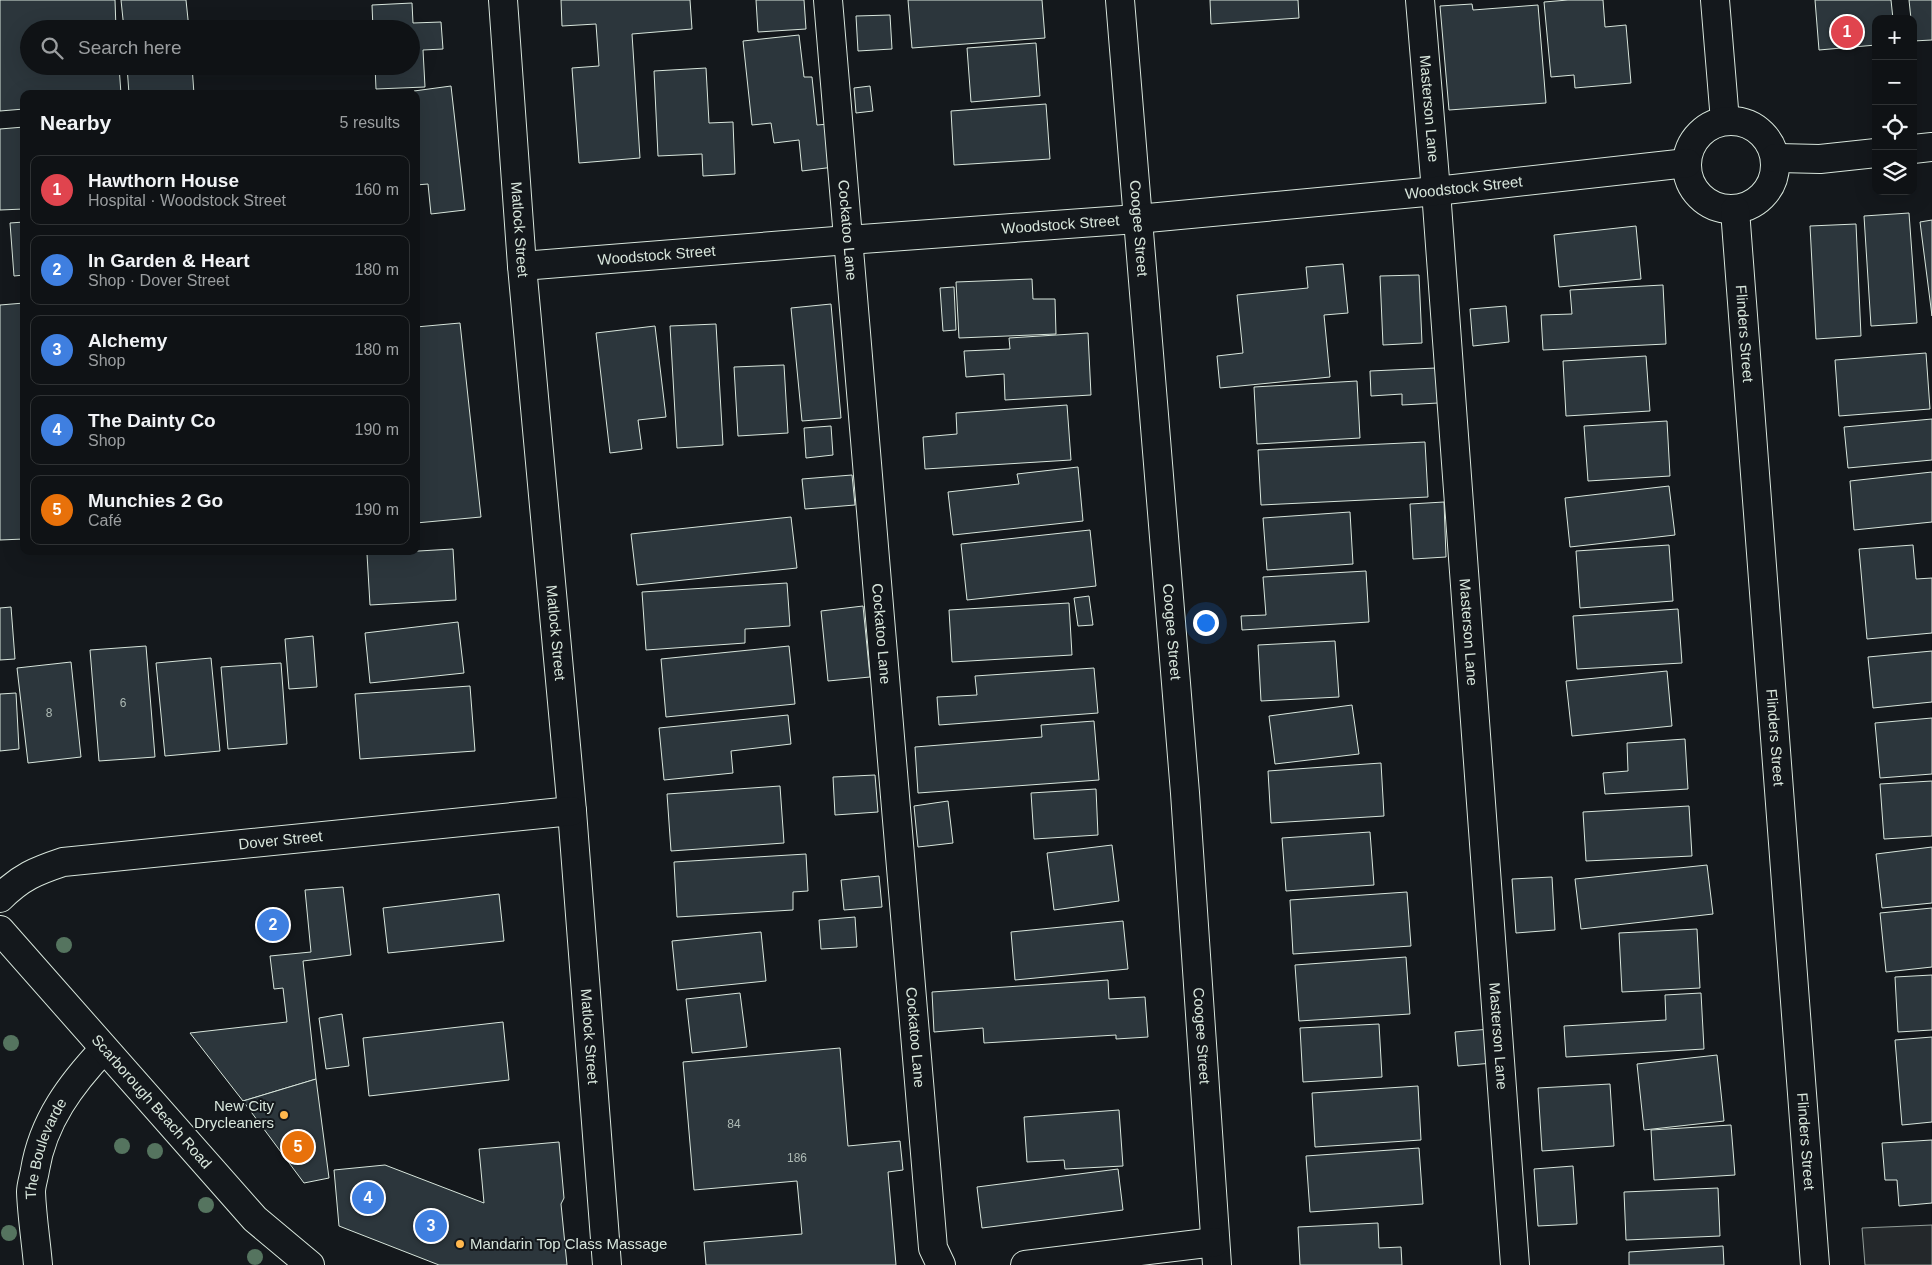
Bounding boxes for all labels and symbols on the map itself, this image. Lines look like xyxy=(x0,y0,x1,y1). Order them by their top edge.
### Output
pin: 1 xyxy=(1831,13,1863,51)
street label: Masterson Lane xyxy=(1417,54,1443,163)
street label: Woodstock Street xyxy=(1404,172,1524,202)
street label: Cockatoo Lane xyxy=(835,179,861,281)
street label: Coogee Street xyxy=(1127,179,1152,278)
street label: Matlock Street xyxy=(508,181,532,279)
street label: Woodstock Street xyxy=(1001,211,1121,237)
street label: Woodstock Street xyxy=(597,242,717,268)
street label: Flinders Street xyxy=(1733,284,1757,384)
street label: Masterson Lane xyxy=(1457,578,1481,686)
street label: Cockatoo Lane xyxy=(869,583,895,685)
street label: Coogee Street xyxy=(1160,583,1185,682)
street label: Matlock Street xyxy=(543,584,569,682)
your location xyxy=(1193,610,1219,636)
street label: Flinders Street xyxy=(1763,688,1788,788)
house number: 6 xyxy=(120,696,127,710)
house number: 8 xyxy=(46,706,53,720)
street label: Dover Street xyxy=(238,827,324,852)
pin: 2 xyxy=(257,906,289,944)
street label: Masterson Lane xyxy=(1486,982,1511,1090)
street label: Cockatoo Lane xyxy=(903,986,928,1088)
street label: Coogee Street xyxy=(1190,987,1214,1085)
street label: Matlock Street xyxy=(578,988,602,1086)
street label: Scarborough Beach Road xyxy=(88,1031,215,1172)
street label: Flinders Street xyxy=(1794,1092,1818,1191)
street label: The Boulevarde xyxy=(22,1095,70,1200)
place label: New City Drycleaners xyxy=(194,1097,274,1131)
marker: New City Drycleaners xyxy=(278,1109,290,1121)
house number: 84 xyxy=(727,1117,741,1131)
pin: 5 xyxy=(282,1128,314,1166)
house number: 186 xyxy=(787,1151,807,1165)
pin: 4 xyxy=(352,1179,384,1217)
pin: 3 xyxy=(415,1207,447,1245)
place label: Mandarin Top Class Massage xyxy=(470,1235,667,1252)
marker: Mandarin Top Class Massage xyxy=(454,1238,466,1250)

